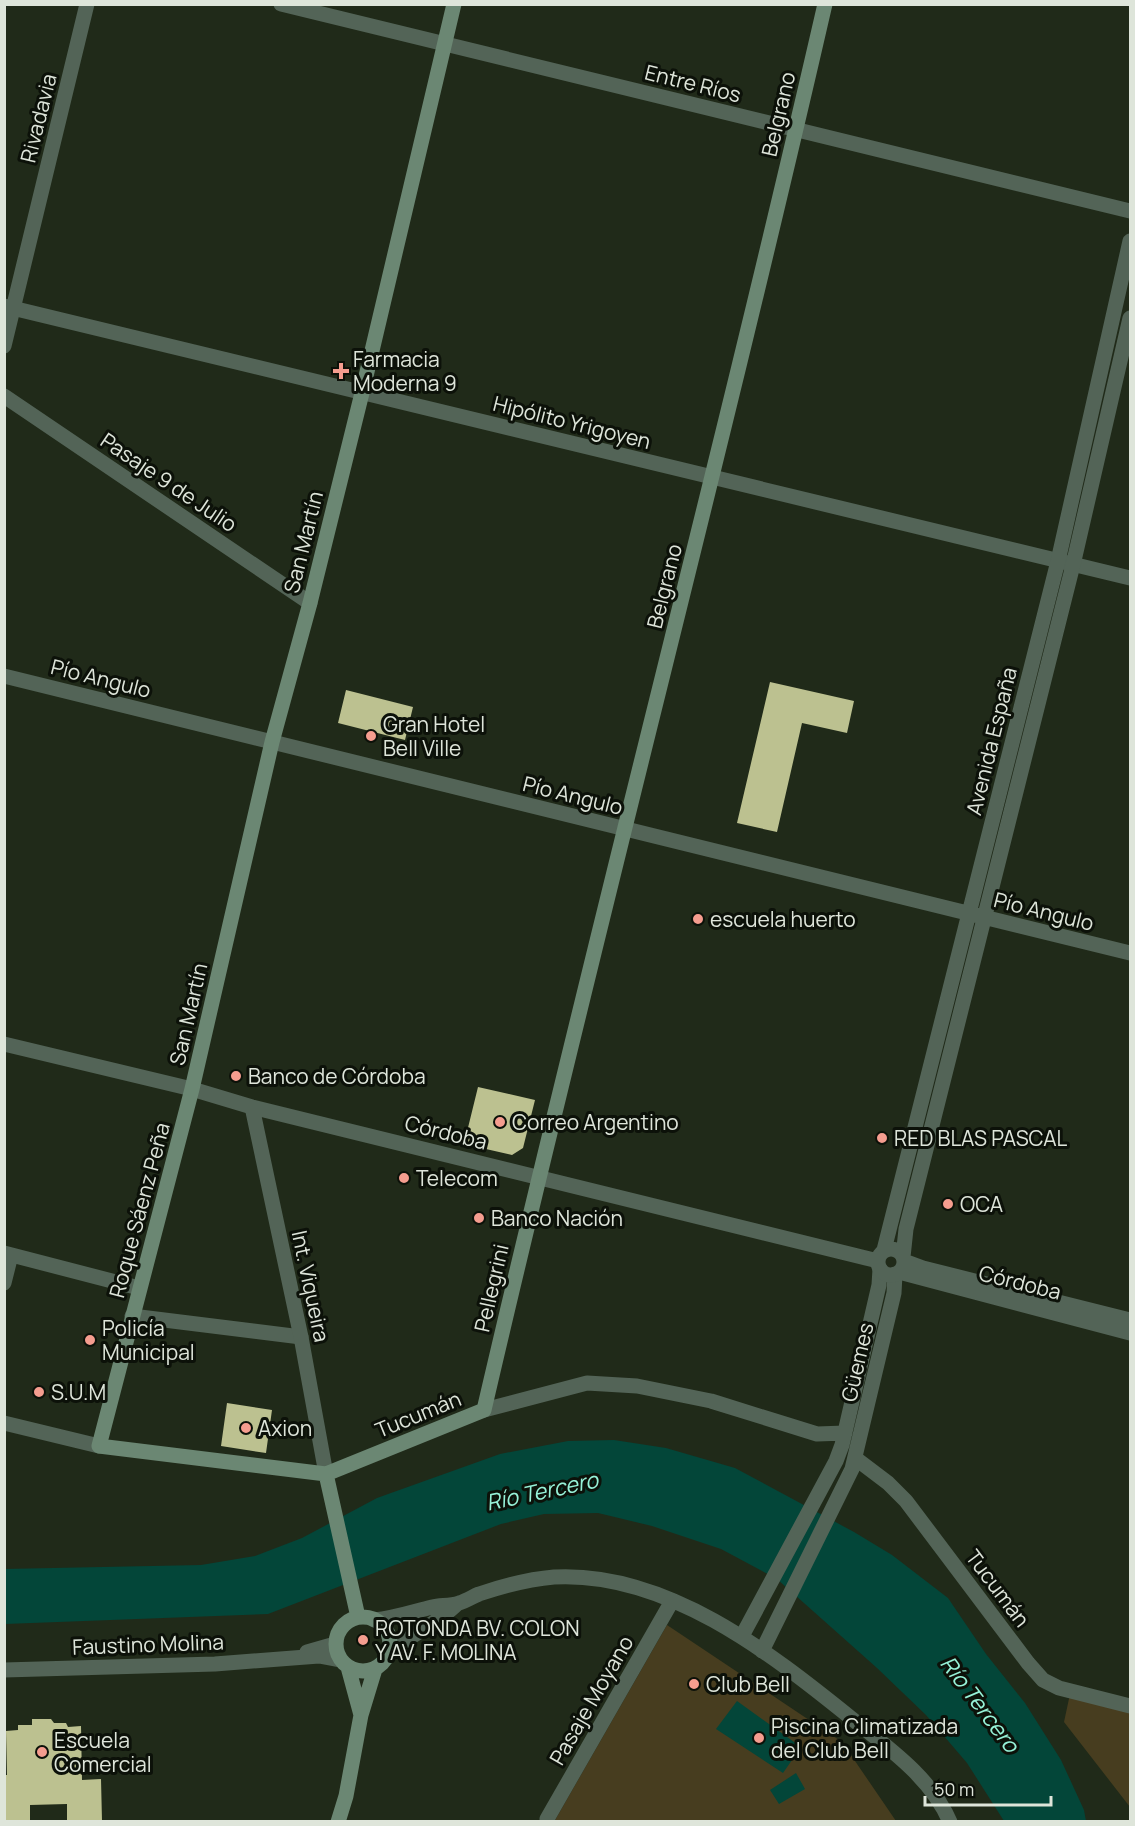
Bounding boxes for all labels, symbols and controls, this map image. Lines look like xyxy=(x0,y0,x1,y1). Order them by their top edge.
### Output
street label: Entre Ríos xyxy=(642,58,744,108)
street label: Belgrano xyxy=(755,69,801,159)
street label: Rivadavia xyxy=(13,71,63,165)
place label: Farmacia Moderna 9 xyxy=(353,345,457,397)
marker: Farmacia Moderna 9 xyxy=(334,364,348,378)
street label: Hipólito Yrigoyen xyxy=(490,389,654,455)
street label: Pasaje 9 de Julio xyxy=(95,426,243,538)
street label: San Martín xyxy=(277,488,329,596)
street label: Belgrano xyxy=(640,541,688,631)
street label: Pío Angulo xyxy=(48,652,154,704)
street label: Avenida España xyxy=(959,664,1023,818)
place label: Gran Hotel Bell Ville xyxy=(383,710,485,762)
marker: Gran Hotel Bell Ville xyxy=(364,729,378,743)
street label: Pío Angulo xyxy=(520,769,626,821)
street label: Pío Angulo xyxy=(991,885,1097,937)
place label: escuela huerto xyxy=(710,905,856,933)
marker: escuela huerto xyxy=(691,912,705,926)
street label: San Martín xyxy=(163,960,213,1068)
place label: Banco de Córdoba xyxy=(248,1062,426,1090)
marker: Banco de Córdoba xyxy=(229,1069,243,1083)
street label: Córdoba xyxy=(402,1108,490,1156)
place label: Correo Argentino xyxy=(512,1108,679,1136)
marker: Correo Argentino xyxy=(493,1115,507,1129)
street label: Roque Sáenz Peña xyxy=(102,1119,176,1301)
place label: RED BLAS PASCAL xyxy=(894,1124,1068,1152)
marker: RED BLAS PASCAL xyxy=(875,1131,889,1145)
place label: Telecom xyxy=(416,1164,498,1192)
marker: Telecom xyxy=(397,1171,411,1185)
place label: OCA xyxy=(960,1190,1003,1218)
marker: OCA xyxy=(941,1197,955,1211)
place label: Banco Nación xyxy=(491,1204,623,1232)
marker: Banco Nación xyxy=(472,1211,486,1225)
street label: Int. Viqueira xyxy=(286,1228,336,1344)
street label: Pellegrini xyxy=(467,1241,515,1335)
street label: Córdoba xyxy=(976,1258,1064,1306)
place label: Policía Municipal xyxy=(102,1314,195,1366)
street label: Güemes xyxy=(834,1320,880,1404)
marker: Policía Municipal xyxy=(83,1333,97,1347)
place label: S.U.M xyxy=(51,1378,106,1406)
street label: Tucumán xyxy=(371,1384,465,1444)
marker: S.U.M xyxy=(32,1385,46,1399)
place label: Axion xyxy=(258,1414,312,1442)
marker: Axion xyxy=(239,1421,253,1435)
water label: Río Tercero xyxy=(483,1464,603,1518)
street label: Tucumán xyxy=(960,1544,1036,1632)
place label: ROTONDA BV. COLON Y AV. F. MOLINA xyxy=(375,1614,580,1666)
street label: Faustino Molina xyxy=(72,1627,224,1661)
street label: Pasaje Moyano xyxy=(543,1630,639,1770)
marker: ROTONDA BV. COLON Y AV. F. MOLINA xyxy=(356,1633,370,1647)
water label: Río Tercero xyxy=(934,1650,1027,1760)
place label: Club Bell xyxy=(706,1670,790,1698)
marker: Club Bell xyxy=(687,1677,701,1691)
place label: Piscina Climatizada del Club Bell xyxy=(771,1712,958,1764)
place label: Escuela Comercial xyxy=(54,1726,152,1778)
marker: Piscina Climatizada del Club Bell xyxy=(752,1731,766,1745)
marker: Escuela Comercial xyxy=(35,1745,49,1759)
scale bar xyxy=(925,1769,1051,1807)
text: 50 m xyxy=(934,1777,974,1801)

